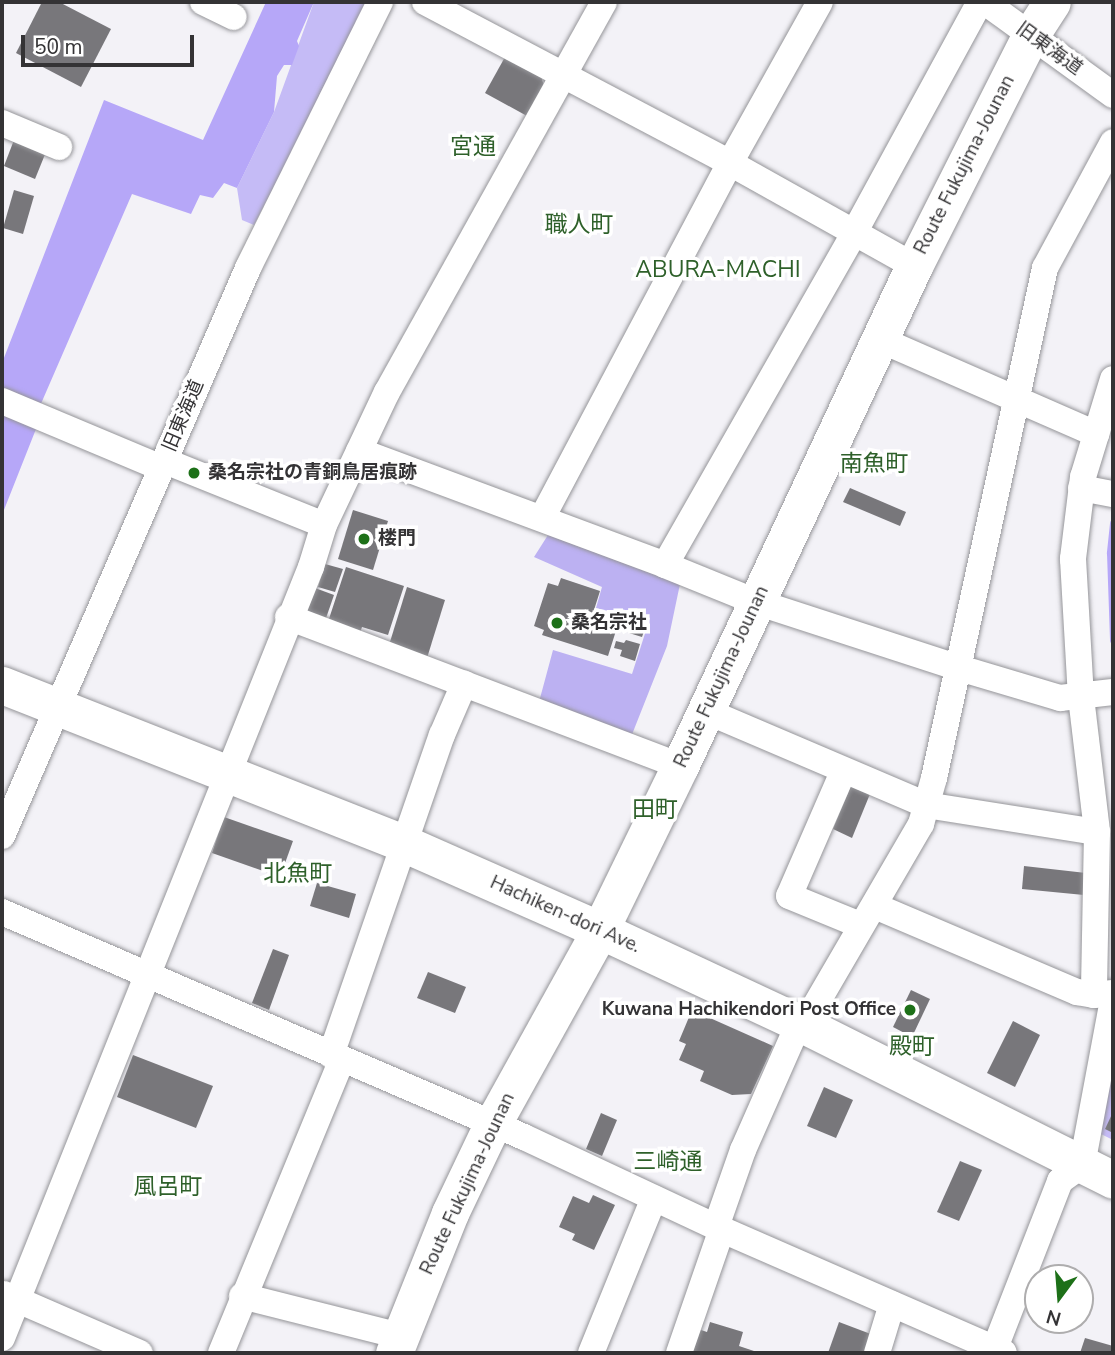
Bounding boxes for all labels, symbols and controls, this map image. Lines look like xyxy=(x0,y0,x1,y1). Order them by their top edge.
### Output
street label: 旧東海道 xyxy=(1012,17,1086,81)
scale bar xyxy=(24,21,198,65)
text: 50 m xyxy=(34,33,83,61)
street label: Route Fukujima-Jounan xyxy=(910,72,1020,258)
district label: 宮通 xyxy=(450,133,496,161)
district label: 職人町 xyxy=(545,211,613,239)
district label: ABURA-MACHI xyxy=(626,256,810,284)
street label: 旧東海道 xyxy=(159,377,209,455)
district label: 南魚町 xyxy=(840,450,908,478)
place label: 桑名宗社の青銅鳥居痕跡 xyxy=(208,462,417,484)
marker: 桑名宗社の青銅鳥居痕跡 xyxy=(186,465,202,481)
place label: 楼門 xyxy=(378,528,416,550)
marker: 楼門 xyxy=(356,531,372,547)
street label: Route Fukujima-Jounan xyxy=(670,582,774,772)
place label: 桑名宗社 xyxy=(571,612,647,634)
marker: 桑名宗社 xyxy=(549,615,565,631)
district label: 田町 xyxy=(632,796,678,824)
district label: 北魚町 xyxy=(264,860,332,888)
street label: Hachiken-dori Ave. xyxy=(486,872,644,958)
place label: Kuwana Hachikendori Post Office xyxy=(602,999,896,1021)
marker: Kuwana Hachikendori Post Office xyxy=(902,1002,918,1018)
district label: 殿町 xyxy=(889,1033,935,1061)
street label: Route Fukujima-Jounan xyxy=(416,1089,520,1279)
district label: 三崎通 xyxy=(634,1148,702,1176)
district label: 風呂町 xyxy=(134,1173,202,1201)
north arrow xyxy=(1024,1264,1094,1334)
text: N xyxy=(1043,1303,1064,1332)

